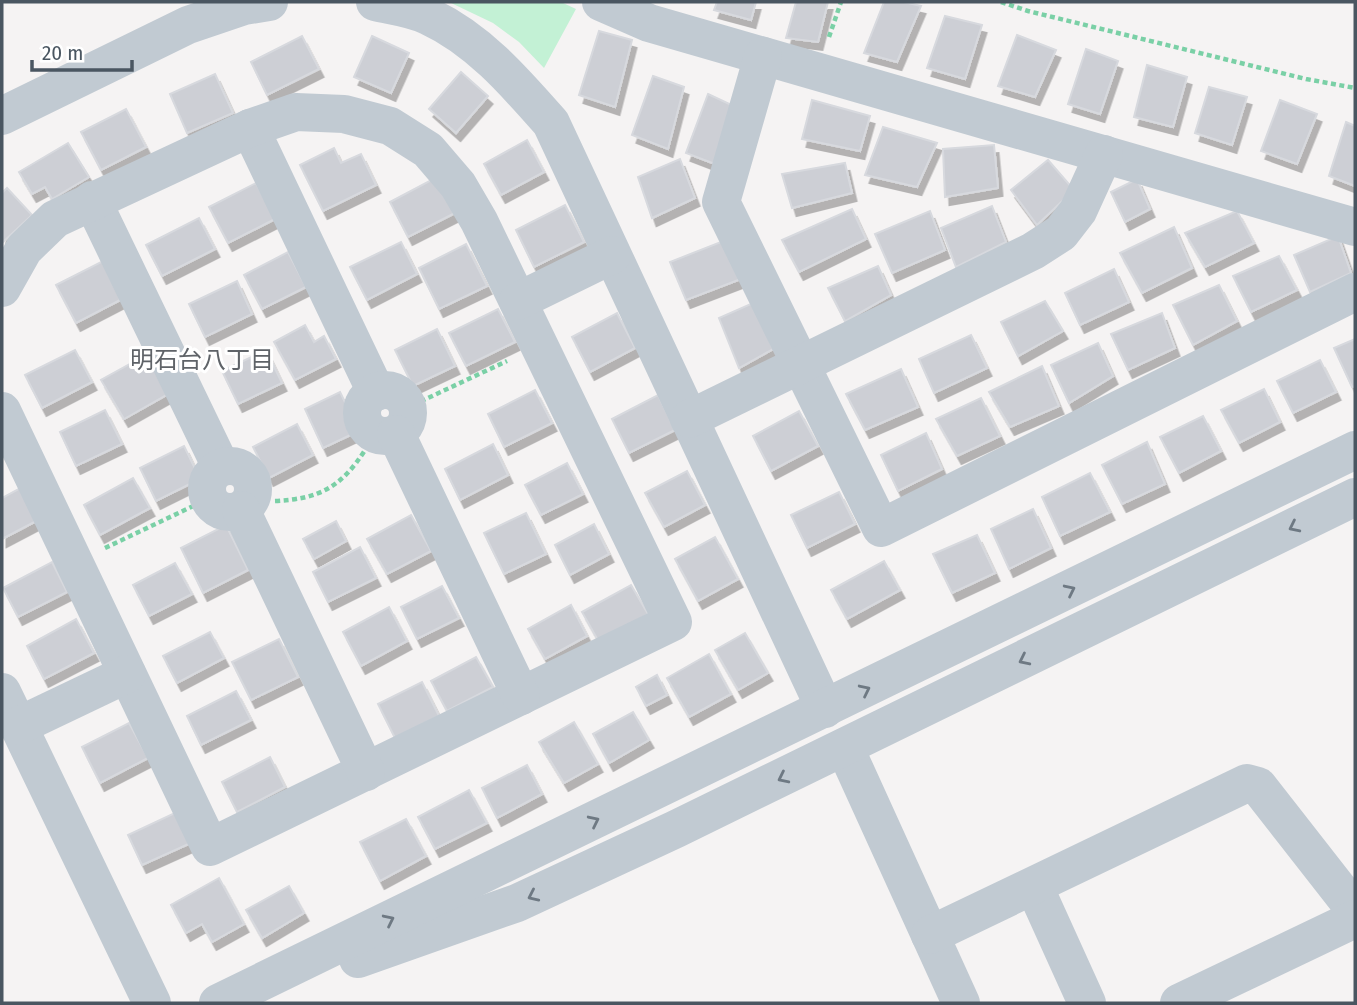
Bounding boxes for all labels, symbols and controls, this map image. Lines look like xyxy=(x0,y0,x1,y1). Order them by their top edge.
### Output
scale bar xyxy=(32,28,131,72)
text: 20 m xyxy=(42,40,83,66)
district label: 明石台八丁目 xyxy=(130,346,274,374)
one-way arrow xyxy=(1289,519,1301,533)
one-way arrow xyxy=(1063,584,1075,598)
one-way arrow xyxy=(1019,652,1031,666)
one-way arrow xyxy=(858,684,870,698)
one-way arrow xyxy=(778,770,790,784)
one-way arrow xyxy=(587,815,599,829)
one-way arrow xyxy=(528,887,540,901)
one-way arrow xyxy=(382,915,395,929)

